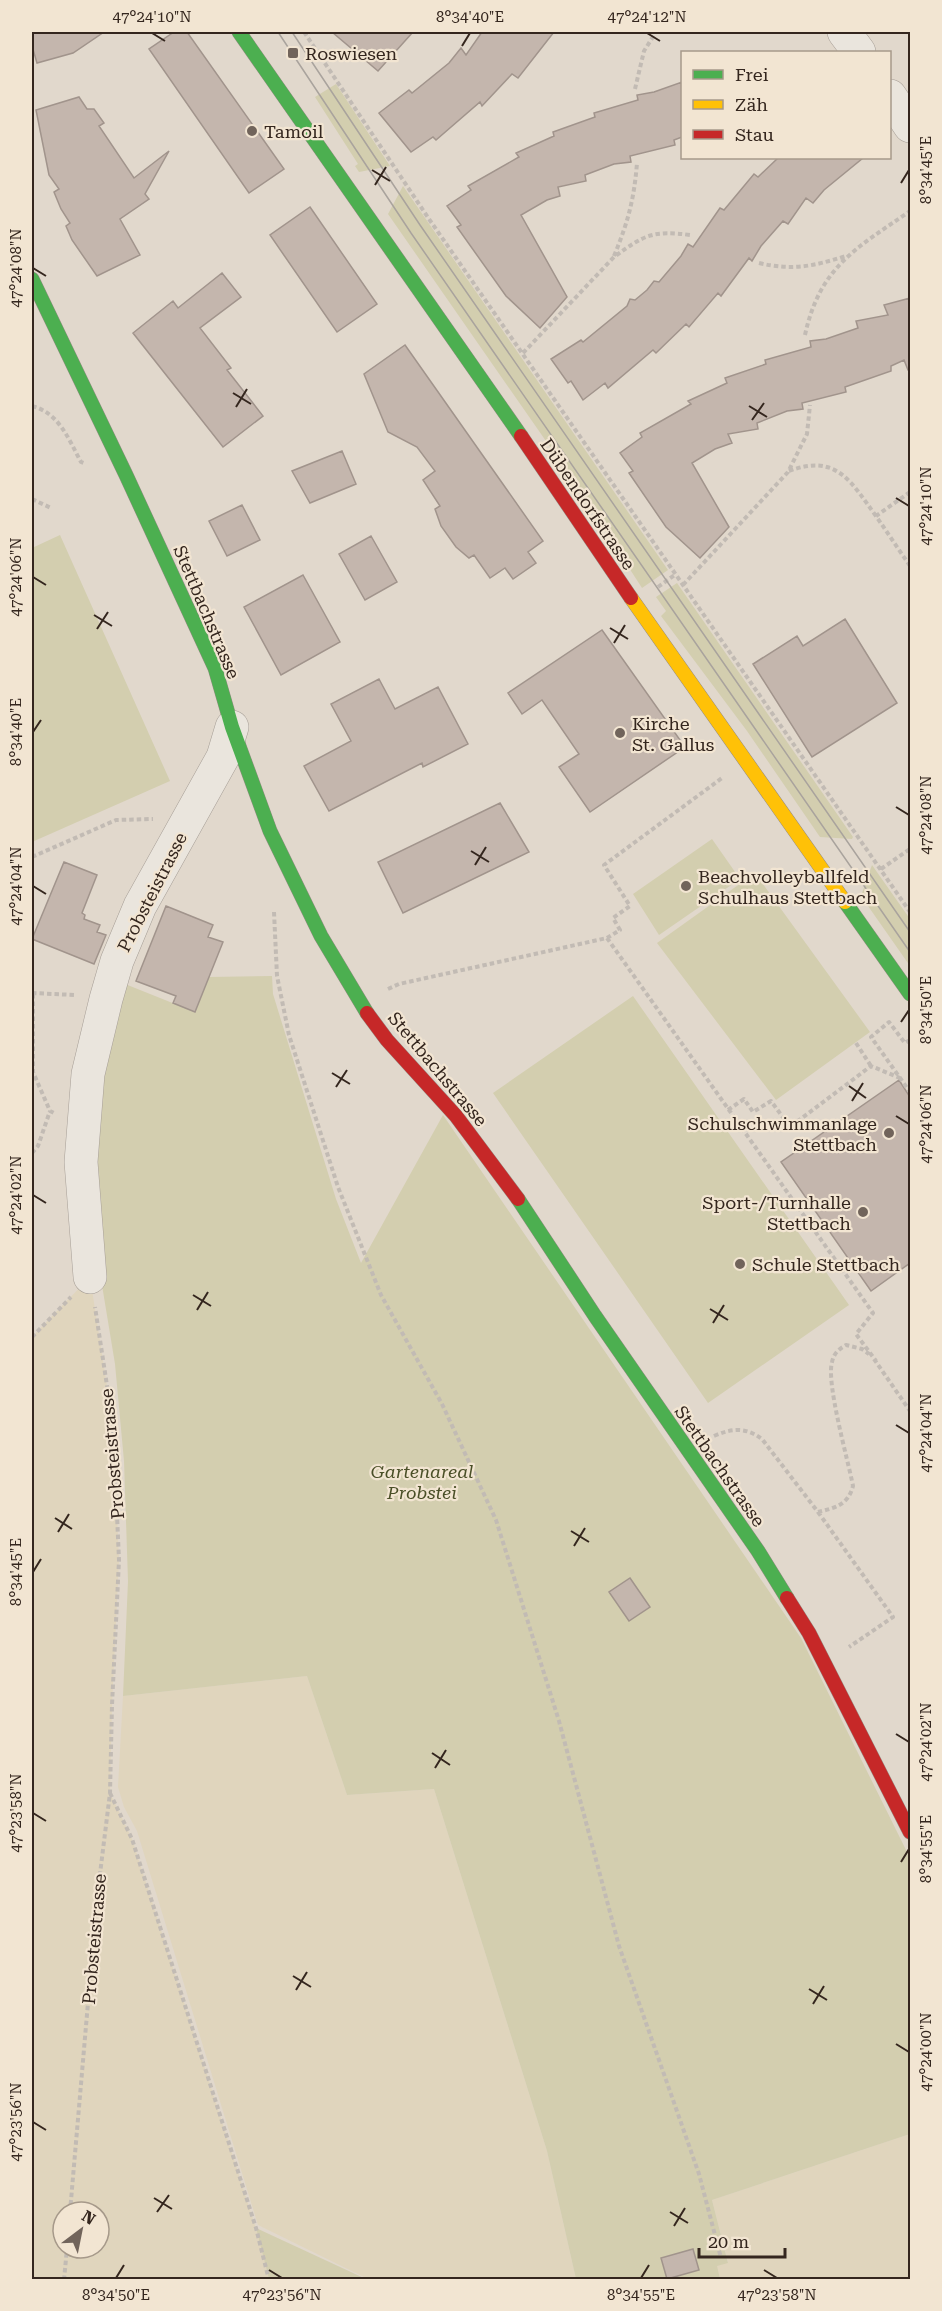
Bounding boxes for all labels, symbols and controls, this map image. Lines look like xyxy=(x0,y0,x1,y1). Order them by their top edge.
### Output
text: 47°24'10"N xyxy=(112,8,192,26)
text: 8°34'40"E xyxy=(436,8,504,26)
text: 47°24'12"N xyxy=(607,8,687,26)
place label: Roswiesen xyxy=(305,43,398,64)
marker: Roswiesen xyxy=(286,46,300,60)
legend xyxy=(681,51,891,159)
text: Frei xyxy=(735,64,769,85)
text: Zäh xyxy=(735,94,768,115)
place label: Tamoil xyxy=(264,121,324,142)
marker: Tamoil xyxy=(245,124,259,138)
text: Stau xyxy=(735,124,774,145)
text: 8°34'45"E xyxy=(917,136,935,204)
text: 47°24'08"N xyxy=(7,228,25,308)
street label: Dübendorfstrasse xyxy=(536,434,640,574)
text: 47°24'10"N xyxy=(917,466,935,546)
text: 47°24'06"N xyxy=(7,537,25,617)
street label: Stettbachstrasse xyxy=(169,542,245,682)
text: 8°34'40"E xyxy=(7,698,25,766)
place label: Kirche St. Gallus xyxy=(632,713,714,755)
marker: Kirche St. Gallus xyxy=(613,726,627,740)
text: 47°24'08"N xyxy=(917,775,935,855)
street label: Probsteistrasse xyxy=(113,829,191,955)
text: 47°24'04"N xyxy=(7,846,25,926)
place label: Beachvolleyballfeld Schulhaus Stettbach xyxy=(698,866,878,908)
marker: Beachvolleyballfeld Schulhaus Stettbach xyxy=(679,879,693,893)
text: 8°34'50"E xyxy=(917,976,935,1044)
street label: Stettbachstrasse xyxy=(384,1008,492,1131)
text: 47°24'06"N xyxy=(917,1084,935,1164)
place label: Schulschwimmanlage Stettbach xyxy=(688,1113,877,1155)
marker: Schulschwimmanlage Stettbach xyxy=(882,1126,896,1140)
text: 47°24'02"N xyxy=(7,1155,25,1235)
place label: Sport-/Turnhalle Stettbach xyxy=(702,1192,851,1234)
marker: Sport-/Turnhalle Stettbach xyxy=(856,1205,870,1219)
place label: Schule Stettbach xyxy=(752,1254,900,1275)
marker: Schule Stettbach xyxy=(733,1257,747,1271)
street label: Probsteistrasse xyxy=(96,1388,128,1520)
text: 47°24'04"N xyxy=(917,1393,935,1473)
street label: Stettbachstrasse xyxy=(670,1401,770,1531)
park label: Gartenareal Probstei xyxy=(371,1461,473,1503)
text: 8°34'45"E xyxy=(7,1538,25,1606)
text: 47°24'02"N xyxy=(917,1702,935,1782)
text: 47°23'58"N xyxy=(7,1773,25,1853)
text: 8°34'55"E xyxy=(917,1815,935,1883)
street label: Probsteistrasse xyxy=(78,1873,110,2005)
text: 47°24'00"N xyxy=(917,2012,935,2092)
text: 47°23'56"N xyxy=(7,2082,25,2162)
north arrow xyxy=(51,2200,111,2260)
text: N xyxy=(78,2206,99,2229)
scale bar xyxy=(699,2221,784,2259)
text: 20 m xyxy=(708,2231,749,2252)
text: 8°34'50"E xyxy=(82,2286,150,2304)
text: 47°23'56"N xyxy=(242,2286,322,2304)
text: 8°34'55"E xyxy=(607,2286,675,2304)
text: 47°23'58"N xyxy=(737,2286,817,2304)

